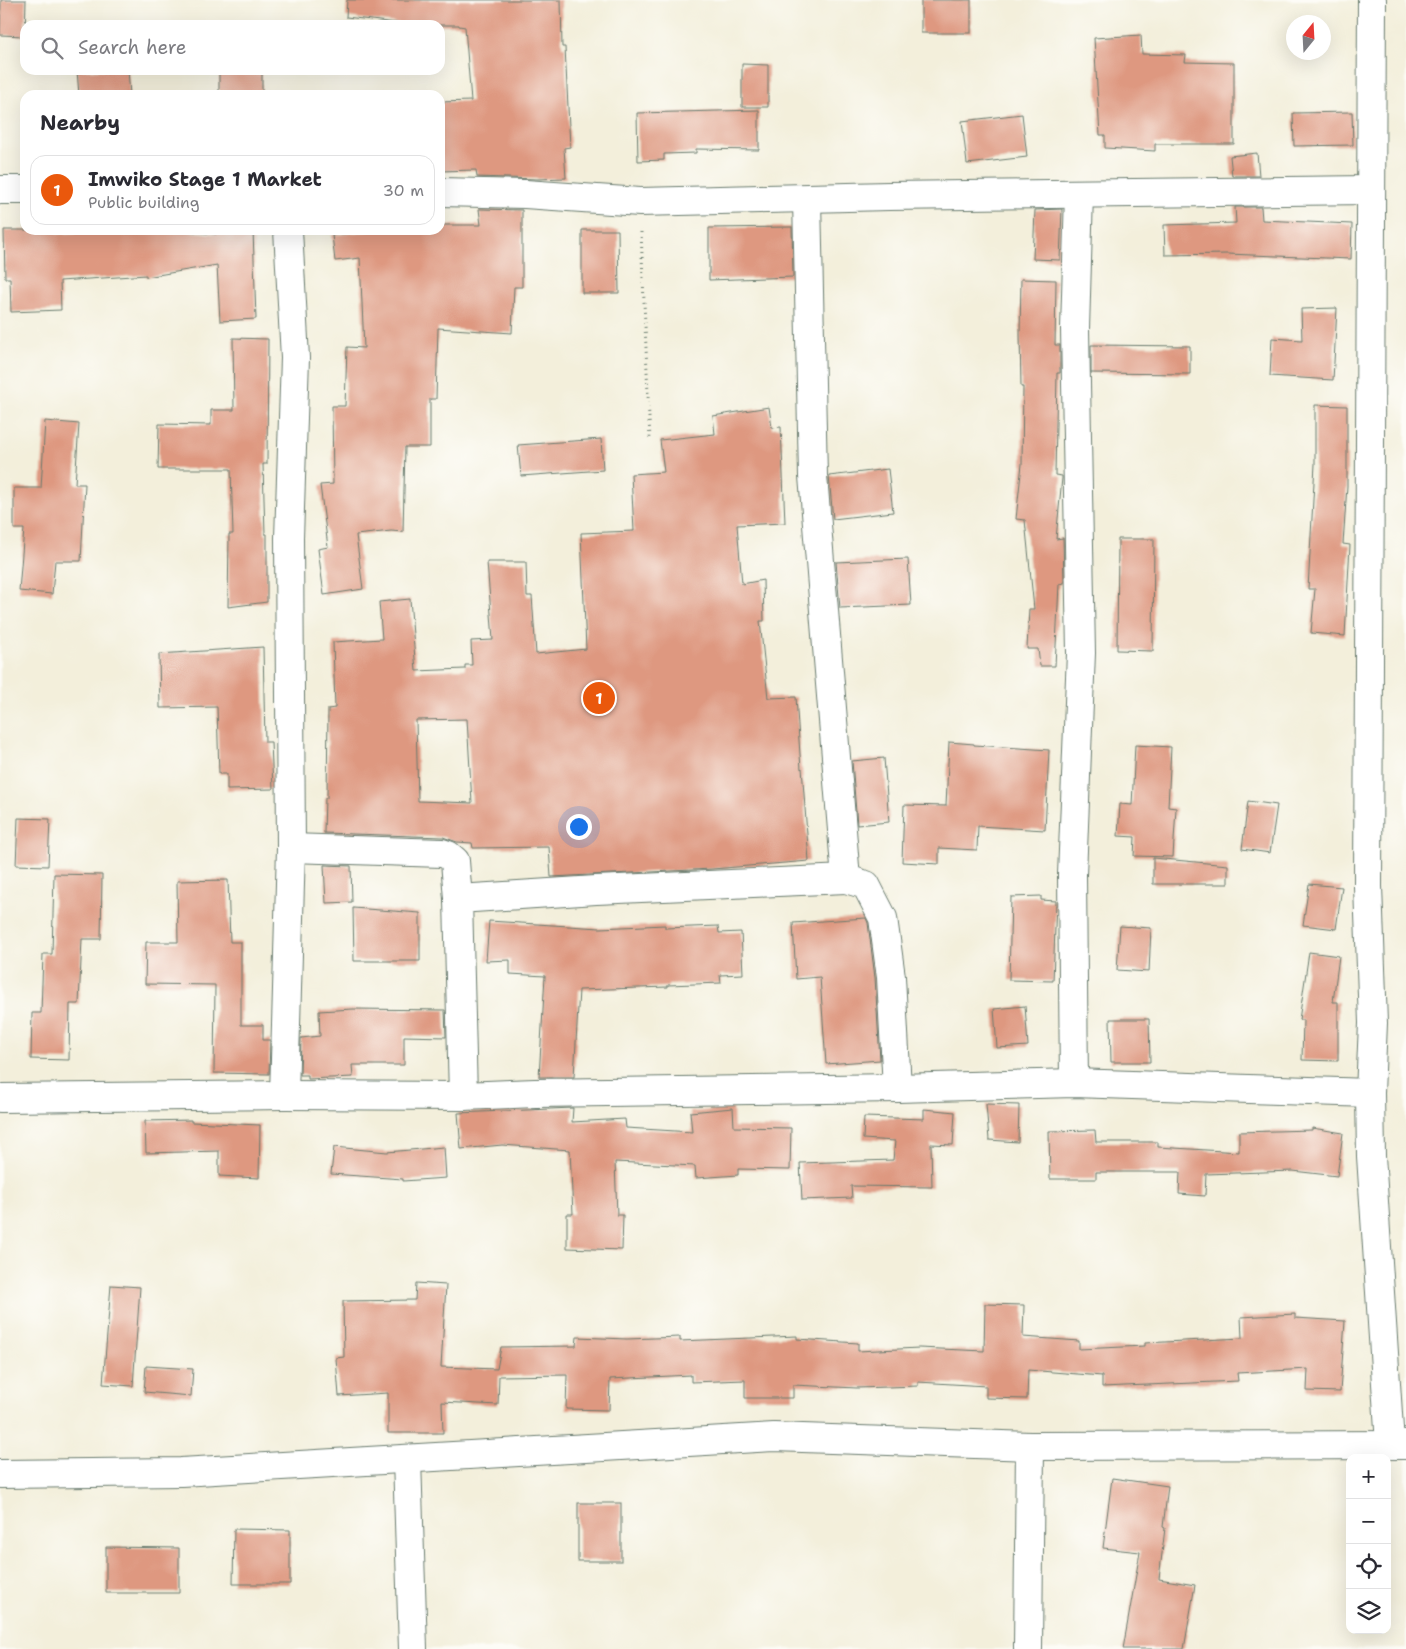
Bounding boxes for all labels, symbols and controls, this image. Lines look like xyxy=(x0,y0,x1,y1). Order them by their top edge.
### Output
north arrow xyxy=(1286,15,1331,60)
search box xyxy=(20,20,445,75)
icon: search xyxy=(38,34,66,62)
text: Search here xyxy=(78,35,187,60)
text: Nearby xyxy=(40,109,120,137)
text: Imwiko Stage 1 Market xyxy=(88,167,322,192)
text: 1 xyxy=(53,180,61,201)
text: 30 m xyxy=(383,180,424,201)
text: Public building xyxy=(88,192,200,213)
pin: 1 xyxy=(583,679,615,717)
your location xyxy=(566,814,592,840)
map controls xyxy=(1346,1454,1391,1634)
button: + xyxy=(1346,1454,1391,1499)
button: − xyxy=(1346,1499,1391,1544)
button: locate xyxy=(1346,1544,1391,1589)
button: layers xyxy=(1346,1589,1391,1634)

